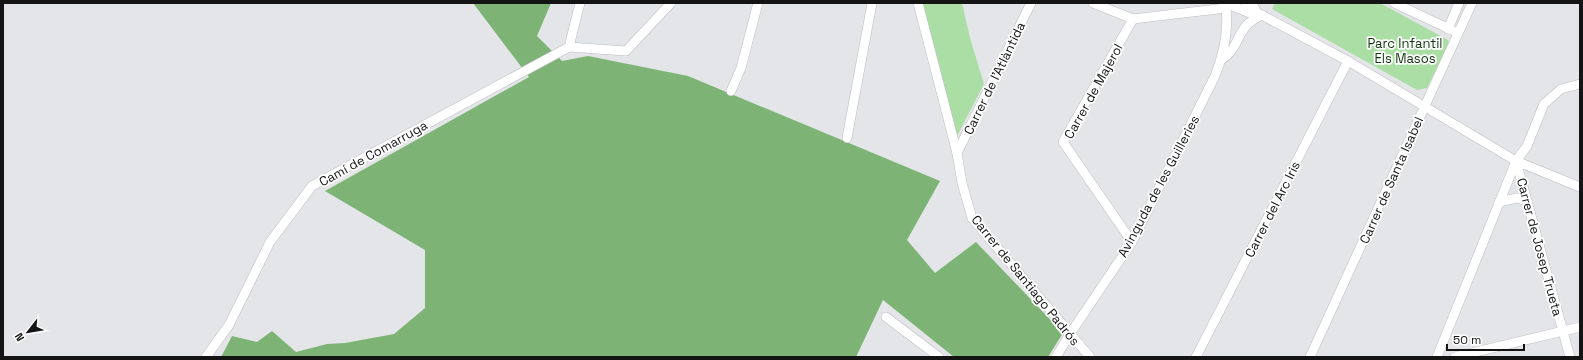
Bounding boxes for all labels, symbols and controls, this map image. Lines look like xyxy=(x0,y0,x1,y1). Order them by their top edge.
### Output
street label: Carrer de l'Atlàntida xyxy=(960,19,1029,137)
park label: Parc Infantil Els Masos xyxy=(1367,35,1443,67)
street label: Carrer de Majerol xyxy=(1060,41,1127,142)
street label: Avinguda de les Guilleries xyxy=(1114,112,1203,260)
street label: Carrer de Santa Isabel xyxy=(1356,114,1427,246)
street label: Camí de Comarruga xyxy=(316,116,431,190)
street label: Carrer del Arc Iris xyxy=(1241,158,1304,260)
street label: Carrer de Josep Trueta xyxy=(1513,176,1566,319)
street label: Carrer de Santiago Padrós xyxy=(968,212,1084,349)
north arrow xyxy=(8,312,48,352)
scale bar xyxy=(1447,326,1524,352)
text: N xyxy=(12,330,27,344)
text: 50 m xyxy=(1453,332,1481,348)

